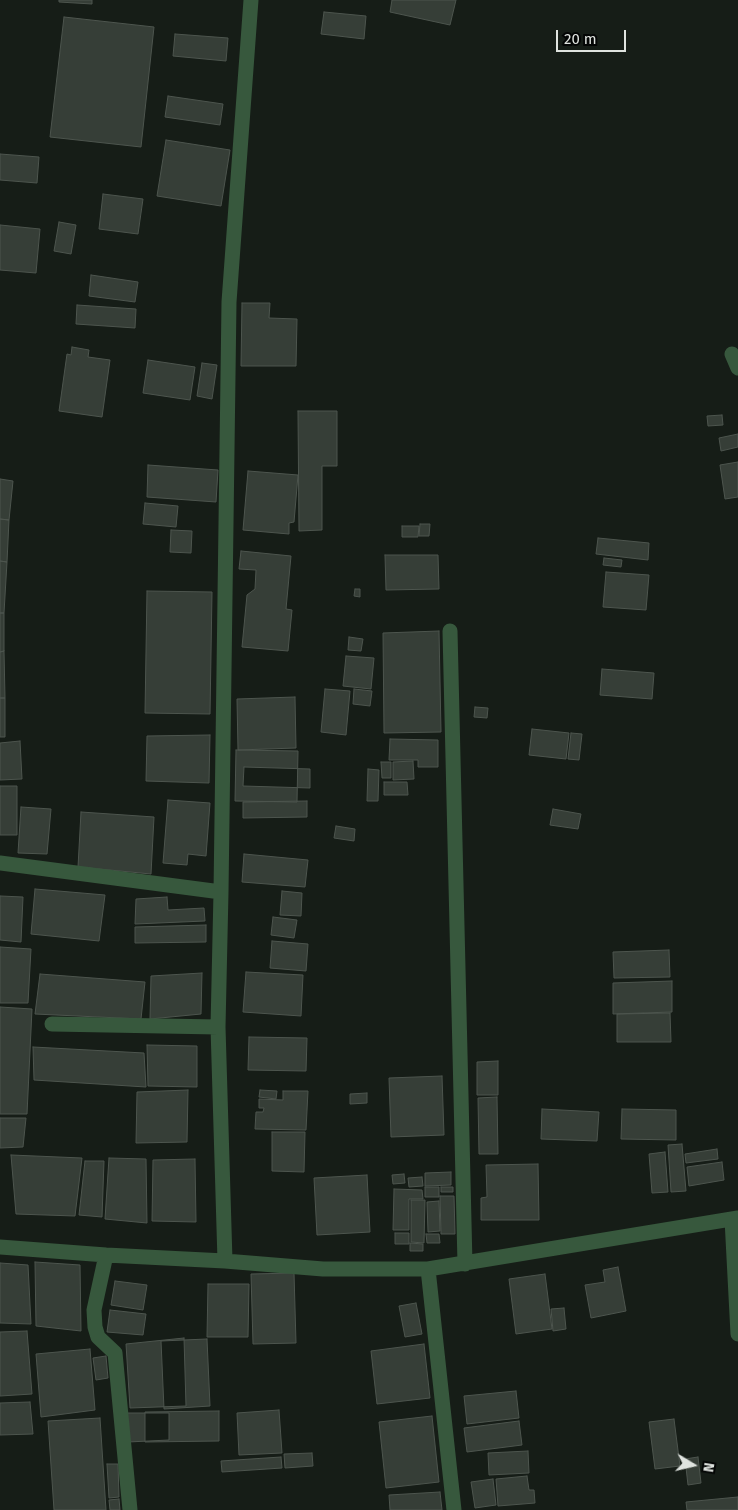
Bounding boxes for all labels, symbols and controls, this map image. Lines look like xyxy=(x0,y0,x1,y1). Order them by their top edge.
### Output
scale bar xyxy=(558,20,628,52)
text: 20 m xyxy=(564,30,597,48)
north arrow xyxy=(668,1440,718,1490)
text: N xyxy=(699,1461,717,1473)

